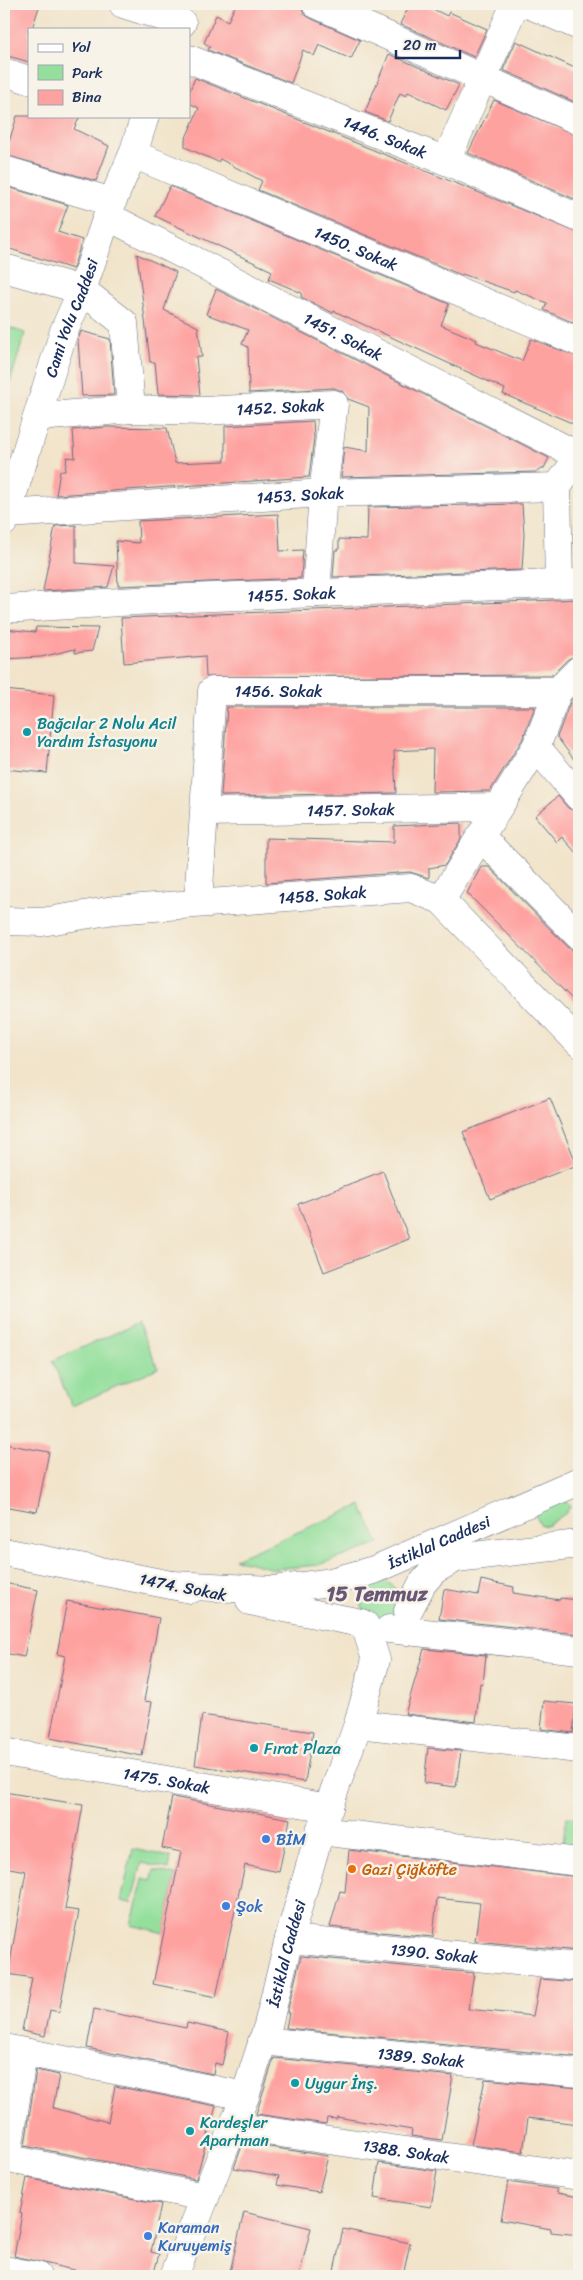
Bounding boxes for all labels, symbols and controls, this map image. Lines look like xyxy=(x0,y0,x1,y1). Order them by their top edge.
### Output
legend xyxy=(28,28,190,118)
scale bar xyxy=(396,28,459,60)
text: 20 m xyxy=(403,32,437,58)
text: Yol xyxy=(72,34,91,60)
text: Park xyxy=(72,60,103,86)
text: Bina xyxy=(72,84,102,110)
street label: 1446. Sokak xyxy=(339,107,432,167)
street label: 1450. Sokak xyxy=(309,217,403,279)
street label: Cami Yolu Caddesi xyxy=(36,254,106,381)
street label: 1451. Sokak xyxy=(298,304,388,369)
street label: 1452. Sokak xyxy=(236,390,326,424)
street label: 1453. Sokak xyxy=(256,478,345,512)
street label: 1455. Sokak xyxy=(247,578,337,610)
street label: 1456. Sokak xyxy=(235,677,323,706)
place label: Bağcılar 2 Nolu Acil Yardım İstasyonu xyxy=(37,709,177,756)
marker: Bağcılar 2 Nolu Acil Yardım İstasyonu xyxy=(21,726,33,738)
street label: 1457. Sokak xyxy=(307,794,396,825)
street label: 1458. Sokak xyxy=(277,877,368,912)
street label: İstiklal Caddesi xyxy=(382,1506,496,1577)
street label: 1474. Sokak xyxy=(137,1564,230,1610)
district label: 15 Temmuz xyxy=(326,1575,429,1613)
place label: Fırat Plaza xyxy=(264,1734,341,1763)
marker: Fırat Plaza xyxy=(248,1742,260,1754)
street label: 1475. Sokak xyxy=(121,1758,213,1802)
place label: BİM xyxy=(276,1825,306,1854)
marker: BİM xyxy=(260,1833,272,1845)
place label: Gazi Çiğköfte xyxy=(362,1855,457,1884)
marker: Gazi Çiğköfte xyxy=(346,1863,358,1875)
place label: Şok xyxy=(236,1892,263,1921)
street label: İstiklal Caddesi xyxy=(258,1896,314,2011)
marker: Şok xyxy=(220,1900,232,1912)
street label: 1390. Sokak xyxy=(389,1934,480,1972)
street label: 1389. Sokak xyxy=(376,2038,467,2076)
place label: Uygur İnş. xyxy=(305,2069,378,2098)
marker: Uygur İnş. xyxy=(289,2077,301,2089)
place label: Kardeşler Apartman xyxy=(199,2108,269,2155)
marker: Kardeşler Apartman xyxy=(184,2125,196,2137)
street label: 1388. Sokak xyxy=(361,2131,452,2172)
place label: Karaman Kuruyemiş xyxy=(158,2213,232,2260)
marker: Karaman Kuruyemiş xyxy=(142,2230,154,2242)

